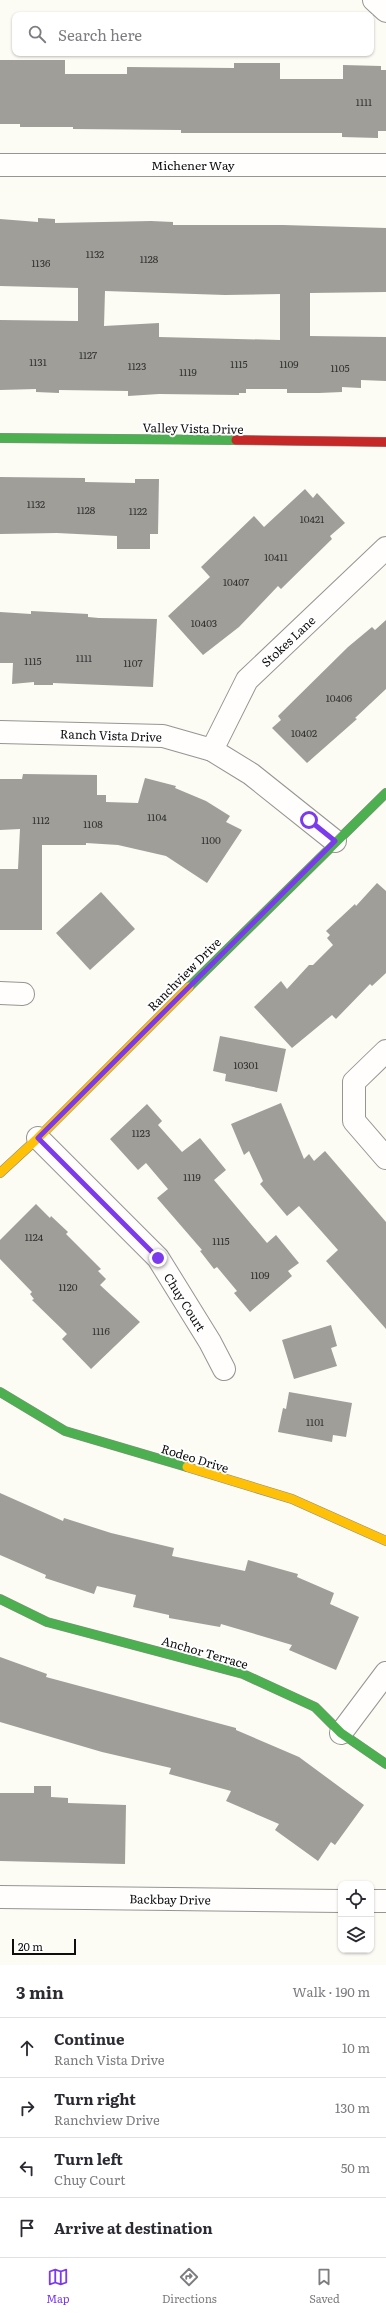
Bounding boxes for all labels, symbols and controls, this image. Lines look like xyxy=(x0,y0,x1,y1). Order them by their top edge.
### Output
search box xyxy=(12,12,374,56)
icon: search xyxy=(26,23,48,45)
text: Search here xyxy=(58,23,142,46)
house number: 1111 xyxy=(356,94,372,109)
street label: Michener Way xyxy=(151,156,235,174)
house number: 1132 xyxy=(86,246,104,261)
house number: 1128 xyxy=(140,251,159,266)
house number: 1136 xyxy=(32,255,51,270)
house number: 1127 xyxy=(79,347,97,362)
house number: 1131 xyxy=(29,354,47,369)
house number: 1115 xyxy=(230,356,248,371)
house number: 1109 xyxy=(279,356,299,371)
house number: 1123 xyxy=(128,358,146,373)
house number: 1105 xyxy=(331,360,350,375)
house number: 1119 xyxy=(179,364,197,379)
street label: Valley Vista Drive xyxy=(142,418,244,438)
house number: 1132 xyxy=(27,496,45,511)
house number: 1128 xyxy=(77,502,96,517)
house number: 1122 xyxy=(129,503,147,518)
house number: 10421 xyxy=(300,511,324,526)
house number: 10411 xyxy=(264,549,288,564)
house number: 10407 xyxy=(223,574,249,589)
street label: Stokes Lane xyxy=(257,611,319,671)
house number: 10403 xyxy=(191,615,217,630)
house number: 1111 xyxy=(76,650,92,665)
house number: 1115 xyxy=(24,653,42,668)
house number: 1107 xyxy=(124,655,143,670)
house number: 10406 xyxy=(326,690,353,705)
street label: Ranch Vista Drive xyxy=(60,724,162,746)
house number: 10402 xyxy=(291,725,317,740)
house number: 1104 xyxy=(147,809,167,824)
route start xyxy=(300,811,318,829)
house number: 1112 xyxy=(32,812,50,827)
house number: 1108 xyxy=(83,816,103,831)
house number: 1100 xyxy=(201,832,221,847)
street label: Ranchview Drive xyxy=(143,933,225,1015)
house number: 10301 xyxy=(234,1057,258,1072)
house number: 1123 xyxy=(132,1125,150,1140)
house number: 1119 xyxy=(183,1169,201,1184)
house number: 1124 xyxy=(25,1229,44,1244)
house number: 1115 xyxy=(212,1233,230,1248)
route end xyxy=(149,1249,167,1267)
house number: 1109 xyxy=(250,1267,270,1282)
street label: Chuy Court xyxy=(160,1269,210,1335)
house number: 1120 xyxy=(59,1279,78,1294)
house number: 1116 xyxy=(92,1323,110,1338)
house number: 1101 xyxy=(306,1414,324,1429)
street label: Rodeo Drive xyxy=(159,1439,231,1477)
street label: Anchor Terrace xyxy=(160,1631,250,1673)
map controls xyxy=(338,1881,374,1953)
button: locate xyxy=(338,1881,374,1917)
street label: Backbay Drive xyxy=(129,1889,211,1909)
button: layers xyxy=(338,1917,374,1953)
scale bar xyxy=(12,1937,76,1956)
text: 20 m xyxy=(18,1938,43,1954)
text: 3 min xyxy=(16,1979,64,2004)
text: Walk · 190 m xyxy=(292,1982,370,2001)
text: Continue xyxy=(54,2027,124,2050)
icon: ahead xyxy=(16,2037,38,2059)
text: 10 m xyxy=(342,2038,370,2057)
text: Ranch Vista Drive xyxy=(54,2050,165,2069)
text: Turn right xyxy=(54,2087,136,2110)
icon: right xyxy=(16,2097,38,2119)
text: 130 m xyxy=(335,2098,370,2117)
text: Ranchview Drive xyxy=(54,2110,160,2129)
text: Turn left xyxy=(54,2147,123,2170)
icon: left xyxy=(16,2157,38,2179)
text: 50 m xyxy=(341,2158,370,2177)
text: Chuy Court xyxy=(54,2170,125,2189)
text: Arrive at destination xyxy=(54,2216,213,2239)
icon: arrive xyxy=(16,2217,38,2239)
tab: Map xyxy=(46,2266,70,2306)
tab: Directions xyxy=(162,2266,217,2306)
tab: Saved xyxy=(309,2266,340,2306)

